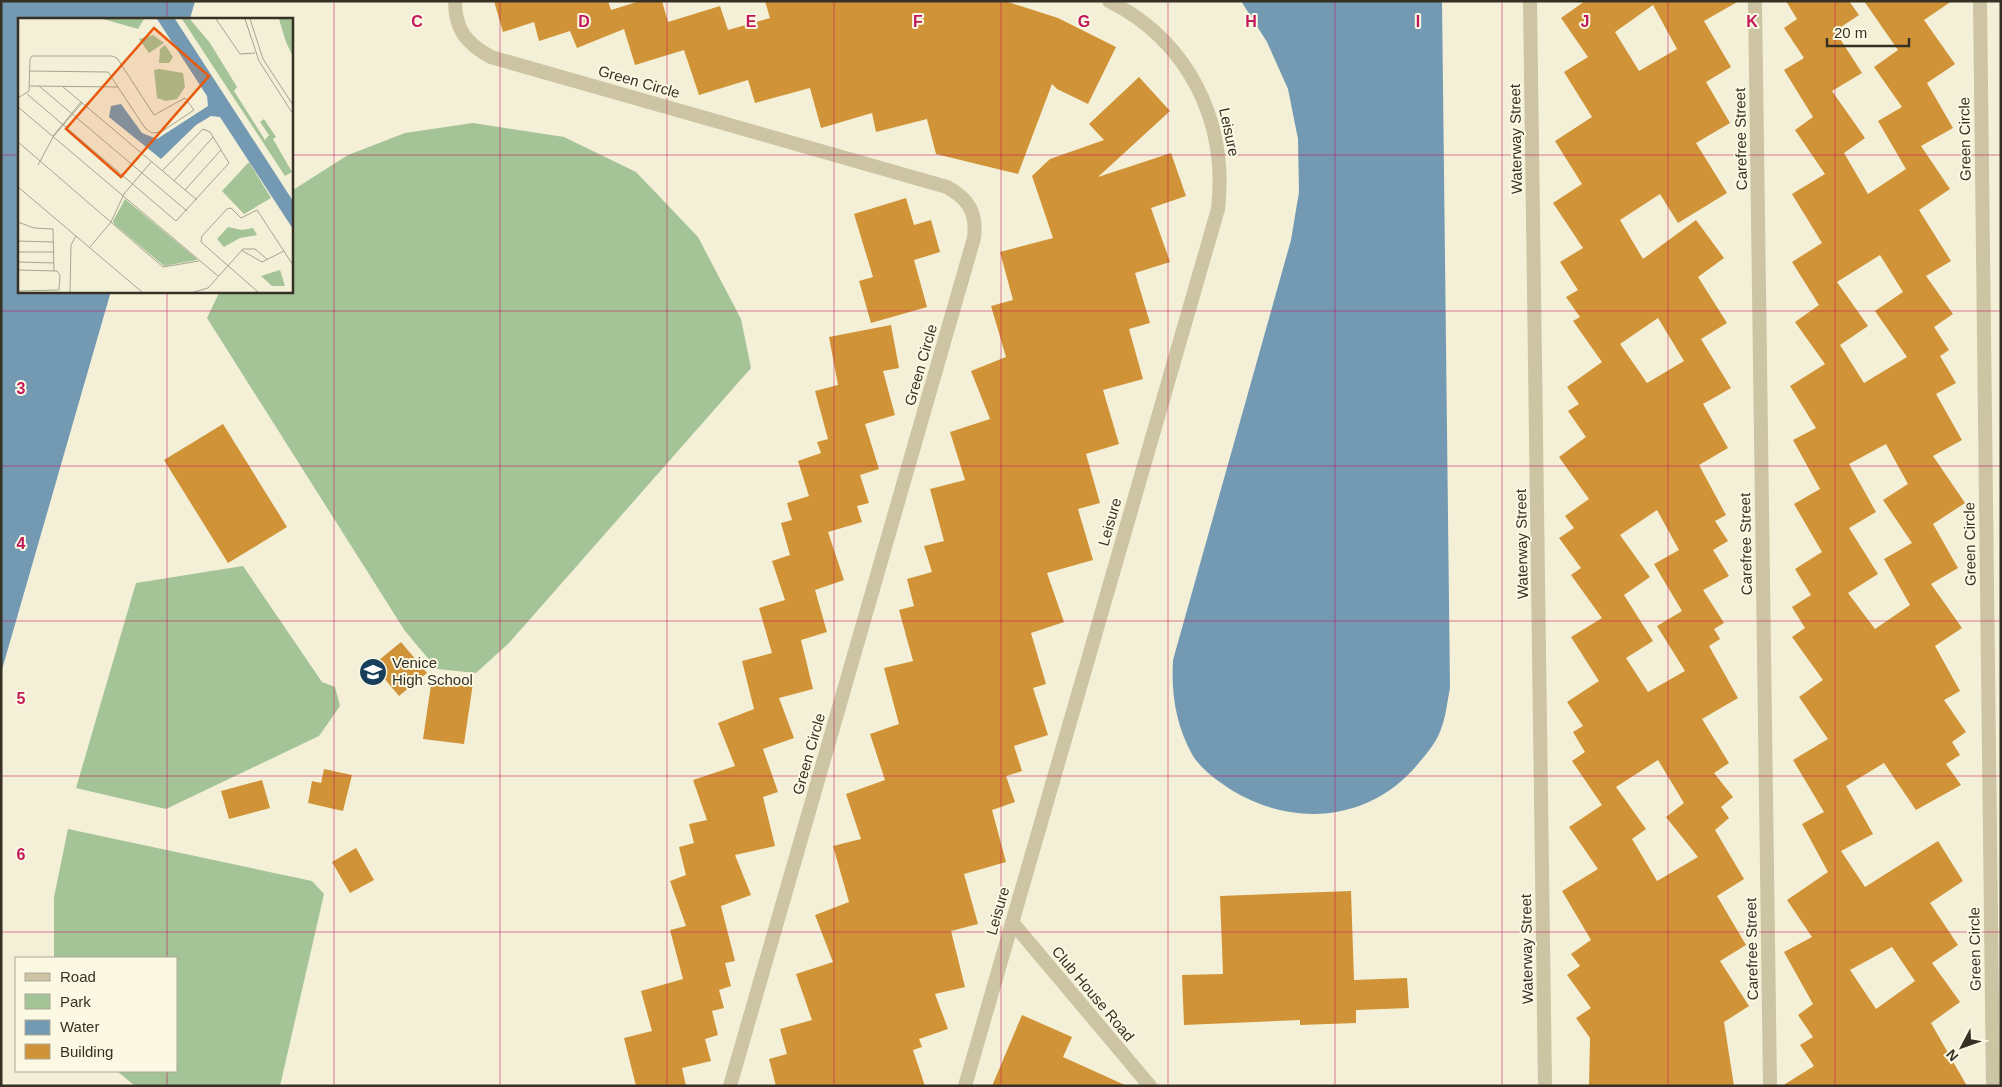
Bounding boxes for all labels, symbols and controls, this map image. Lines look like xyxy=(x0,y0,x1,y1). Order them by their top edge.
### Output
text: C xyxy=(411,13,423,30)
text: D xyxy=(578,13,590,30)
text: E xyxy=(746,13,757,30)
text: F xyxy=(913,13,923,30)
text: G xyxy=(1078,13,1090,30)
text: H xyxy=(1245,13,1257,30)
text: I xyxy=(1416,13,1420,30)
text: J xyxy=(1581,13,1589,30)
text: K xyxy=(1746,13,1758,30)
scale bar xyxy=(1827,15,1910,47)
inset map xyxy=(18,18,292,292)
text: 20 m xyxy=(1834,24,1867,41)
street label: Green Circle xyxy=(596,62,682,101)
street label: Waterway Street xyxy=(1506,83,1525,194)
street label: Carefree Street xyxy=(1731,87,1750,190)
street label: Green Circle xyxy=(1955,97,1974,181)
street label: Leisure xyxy=(1216,106,1243,158)
street label: Green Circle xyxy=(901,322,940,408)
text: 3 xyxy=(17,380,26,397)
street label: Waterway Street xyxy=(1512,488,1531,599)
street label: Carefree Street xyxy=(1736,492,1755,595)
street label: Leisure xyxy=(1095,496,1124,548)
street label: Green Circle xyxy=(1960,502,1979,586)
text: 4 xyxy=(17,535,26,552)
place label: Venice High School xyxy=(392,654,473,688)
school or university icon: Venice High School xyxy=(358,657,388,687)
text: 5 xyxy=(17,690,26,707)
street label: Green Circle xyxy=(789,711,828,797)
text: 6 xyxy=(17,846,26,863)
street label: Leisure xyxy=(983,885,1012,937)
street label: Waterway Street xyxy=(1517,893,1536,1004)
street label: Carefree Street xyxy=(1742,897,1761,1000)
street label: Green Circle xyxy=(1965,907,1984,991)
street label: Club House Road xyxy=(1049,943,1138,1044)
legend xyxy=(15,957,178,1072)
text: Road xyxy=(60,968,96,985)
text: Park xyxy=(60,993,91,1010)
text: Water xyxy=(60,1018,99,1035)
north arrow xyxy=(1937,1022,1987,1072)
text: Building xyxy=(60,1043,113,1060)
text: N xyxy=(1943,1046,1962,1065)

